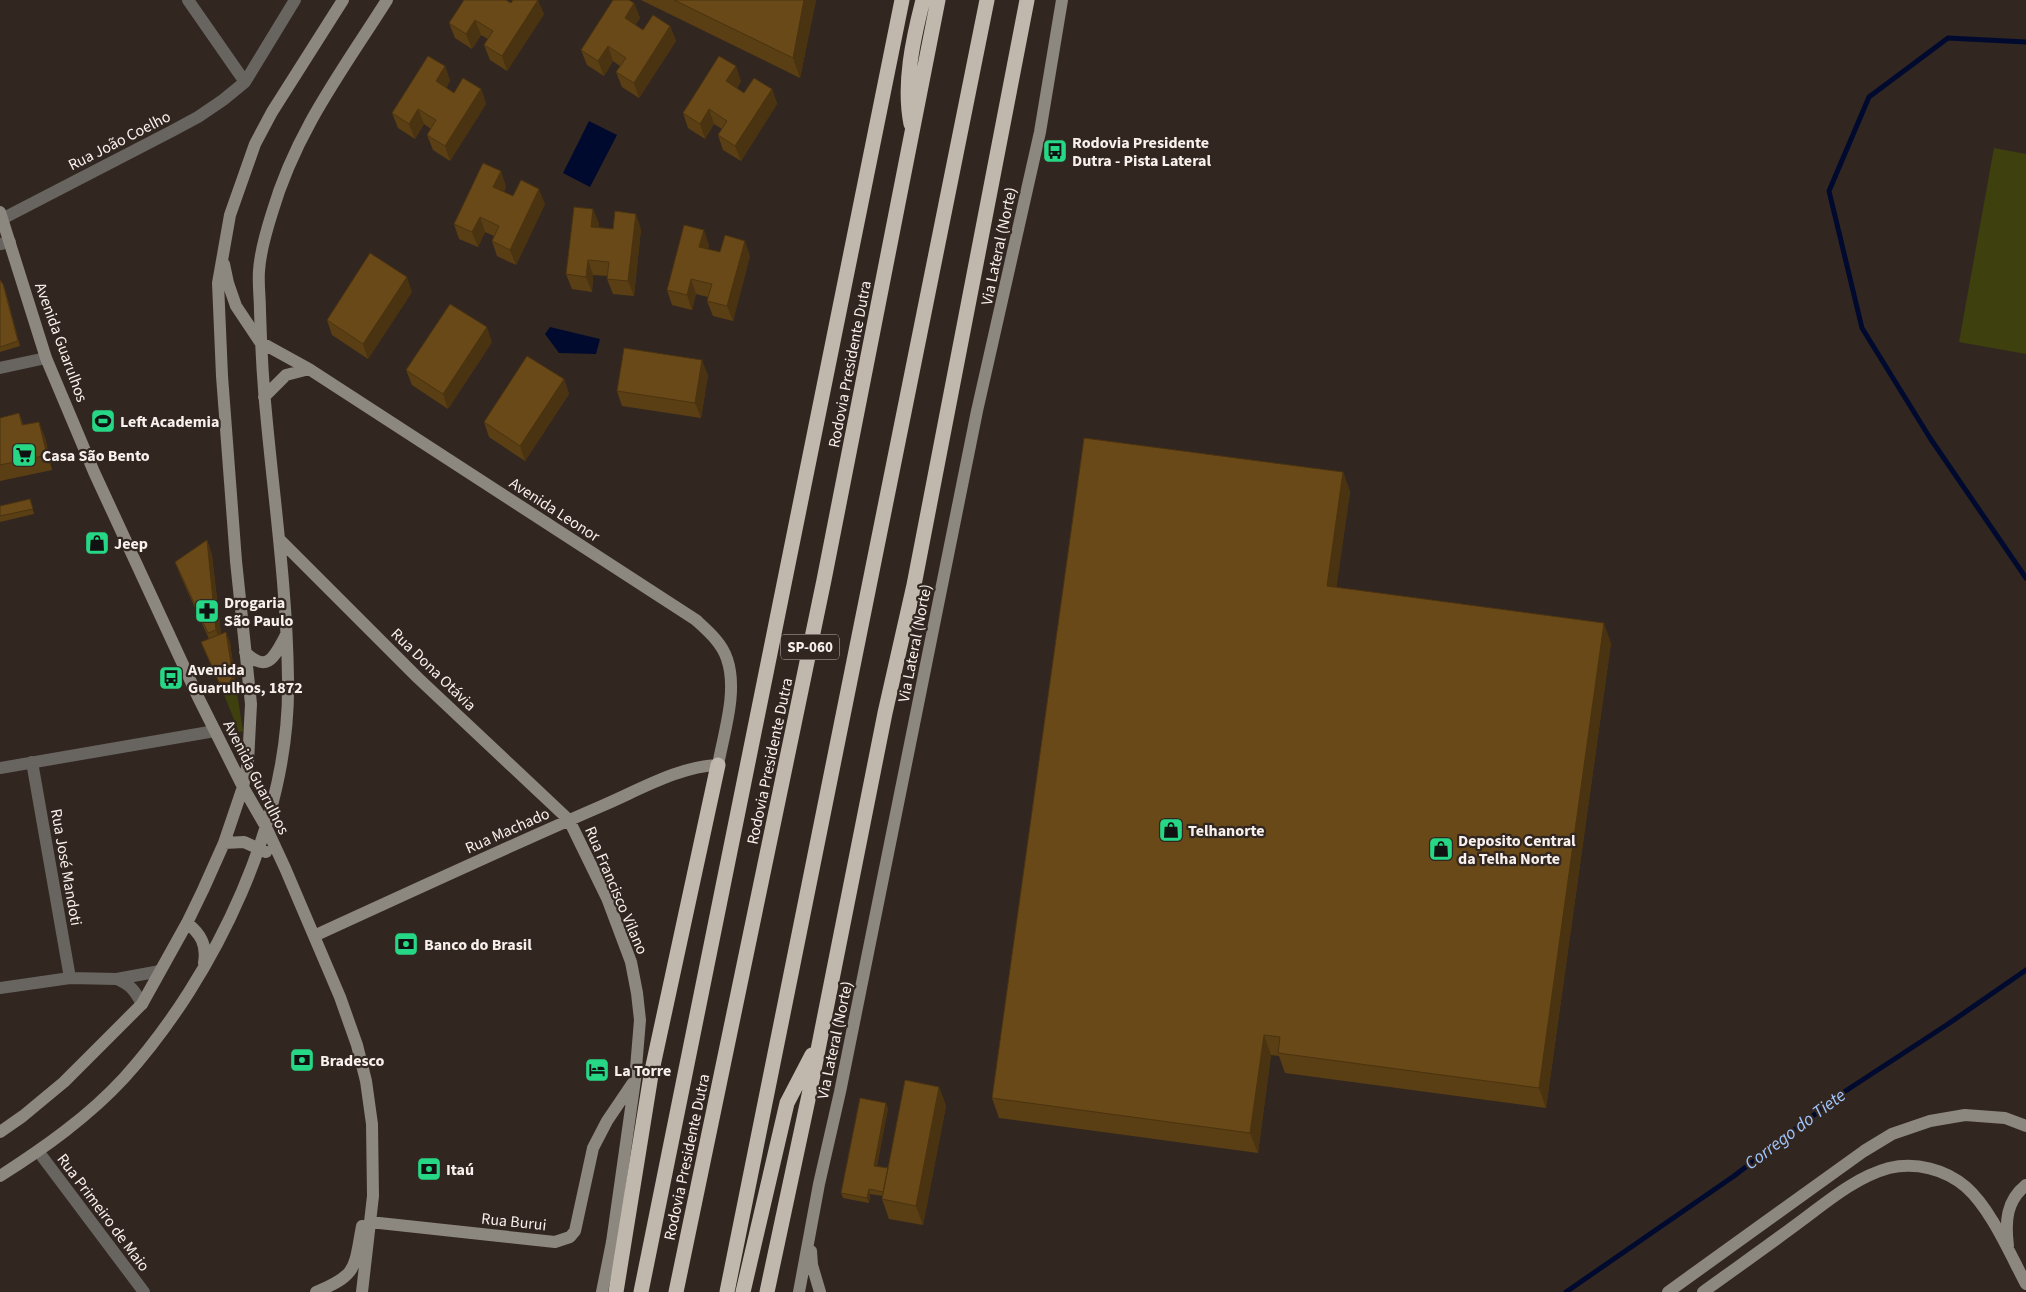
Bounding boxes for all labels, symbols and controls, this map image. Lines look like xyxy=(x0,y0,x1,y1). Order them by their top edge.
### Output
street label: Rua João Coelho xyxy=(64,106,174,176)
place label: Rodovia Presidente Dutra - Pista Lateral xyxy=(1072,132,1211,172)
bus stop icon: Rodovia Presidente Dutra - Pista Lateral xyxy=(1042,138,1068,164)
street label: Via Lateral (Norte) xyxy=(976,185,1022,307)
street label: Avenida Guarulhos xyxy=(29,279,93,405)
street label: Rodovia Presidente Dutra xyxy=(823,279,877,450)
sports icon: Left Academia xyxy=(90,408,116,434)
place label: Left Academia xyxy=(120,411,219,433)
supermarket icon: Casa São Bento xyxy=(11,442,37,468)
place label: Casa São Bento xyxy=(42,445,150,467)
street label: Avenida Leonor xyxy=(505,472,604,548)
shop icon: Jeep xyxy=(84,530,110,556)
place label: Jeep xyxy=(114,533,148,555)
street label: Via Lateral (Norte) xyxy=(893,582,937,704)
place label: Drogaria São Paulo xyxy=(224,592,294,632)
pharmacy icon: Drogaria São Paulo xyxy=(194,598,220,624)
street label: Rua Dona Otávia xyxy=(386,623,481,716)
road number: SP-060 xyxy=(781,634,839,660)
place label: Avenida Guarulhos, 1872 xyxy=(187,659,303,699)
bus stop icon: Avenida Guarulhos, 1872 xyxy=(158,665,184,691)
street label: Rodovia Presidente Dutra xyxy=(742,676,798,847)
street label: Avenida Guarulhos xyxy=(218,716,295,839)
street label: Rua Machado xyxy=(462,802,553,859)
street label: Rua José Mandoti xyxy=(45,807,87,927)
shop icon: Telhanorte xyxy=(1158,817,1184,843)
place label: Telhanorte xyxy=(1188,820,1265,842)
street label: Rua Francisco Vilano xyxy=(579,823,653,958)
place label: Deposito Central da Telha Norte xyxy=(1458,830,1576,870)
shop icon: Deposito Central da Telha Norte xyxy=(1428,836,1454,862)
bank icon: Banco do Brasil xyxy=(393,931,419,957)
place label: Banco do Brasil xyxy=(424,934,532,956)
street label: Via Lateral (Norte) xyxy=(812,979,858,1101)
bank icon: Bradesco xyxy=(289,1047,315,1073)
place label: Bradesco xyxy=(320,1050,385,1072)
hotel icon: La Torre xyxy=(584,1057,610,1083)
place label: La Torre xyxy=(614,1060,671,1082)
street label: Rodovia Presidente Dutra xyxy=(659,1072,715,1243)
water label: Corrego do Tiete xyxy=(1740,1083,1851,1176)
street label: Rua Primeiro de Maio xyxy=(52,1149,155,1276)
bank icon: Itaú xyxy=(416,1156,442,1182)
place label: Itaú xyxy=(446,1159,474,1181)
street label: Rua Burui xyxy=(480,1208,548,1236)

